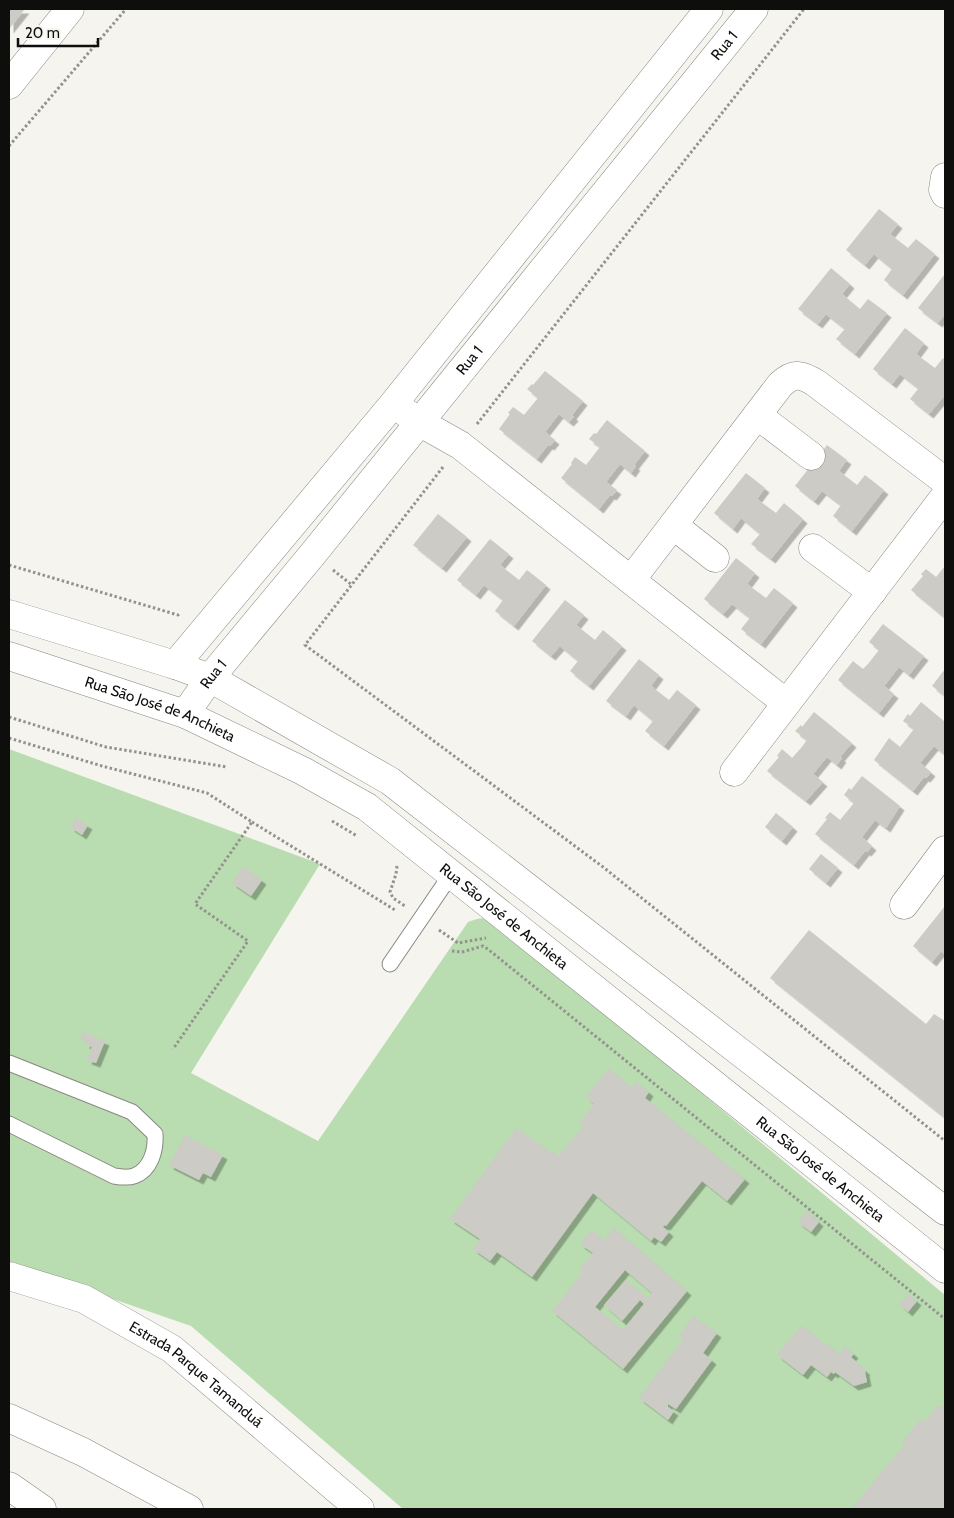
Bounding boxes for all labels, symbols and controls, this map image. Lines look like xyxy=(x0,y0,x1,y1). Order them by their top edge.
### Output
scale bar xyxy=(18,15,98,47)
text: 20 m xyxy=(25,24,60,42)
street label: Rua 1 xyxy=(707,27,741,64)
street label: Rua 1 xyxy=(452,342,487,379)
street label: Rua 1 xyxy=(196,656,231,692)
street label: Rua São José de Anchieta xyxy=(83,673,239,746)
street label: Rua São José de Anchieta xyxy=(436,860,572,974)
street label: Rua São José de Anchieta xyxy=(752,1113,889,1226)
street label: Estrada Parque Tamanduá xyxy=(126,1318,267,1432)

